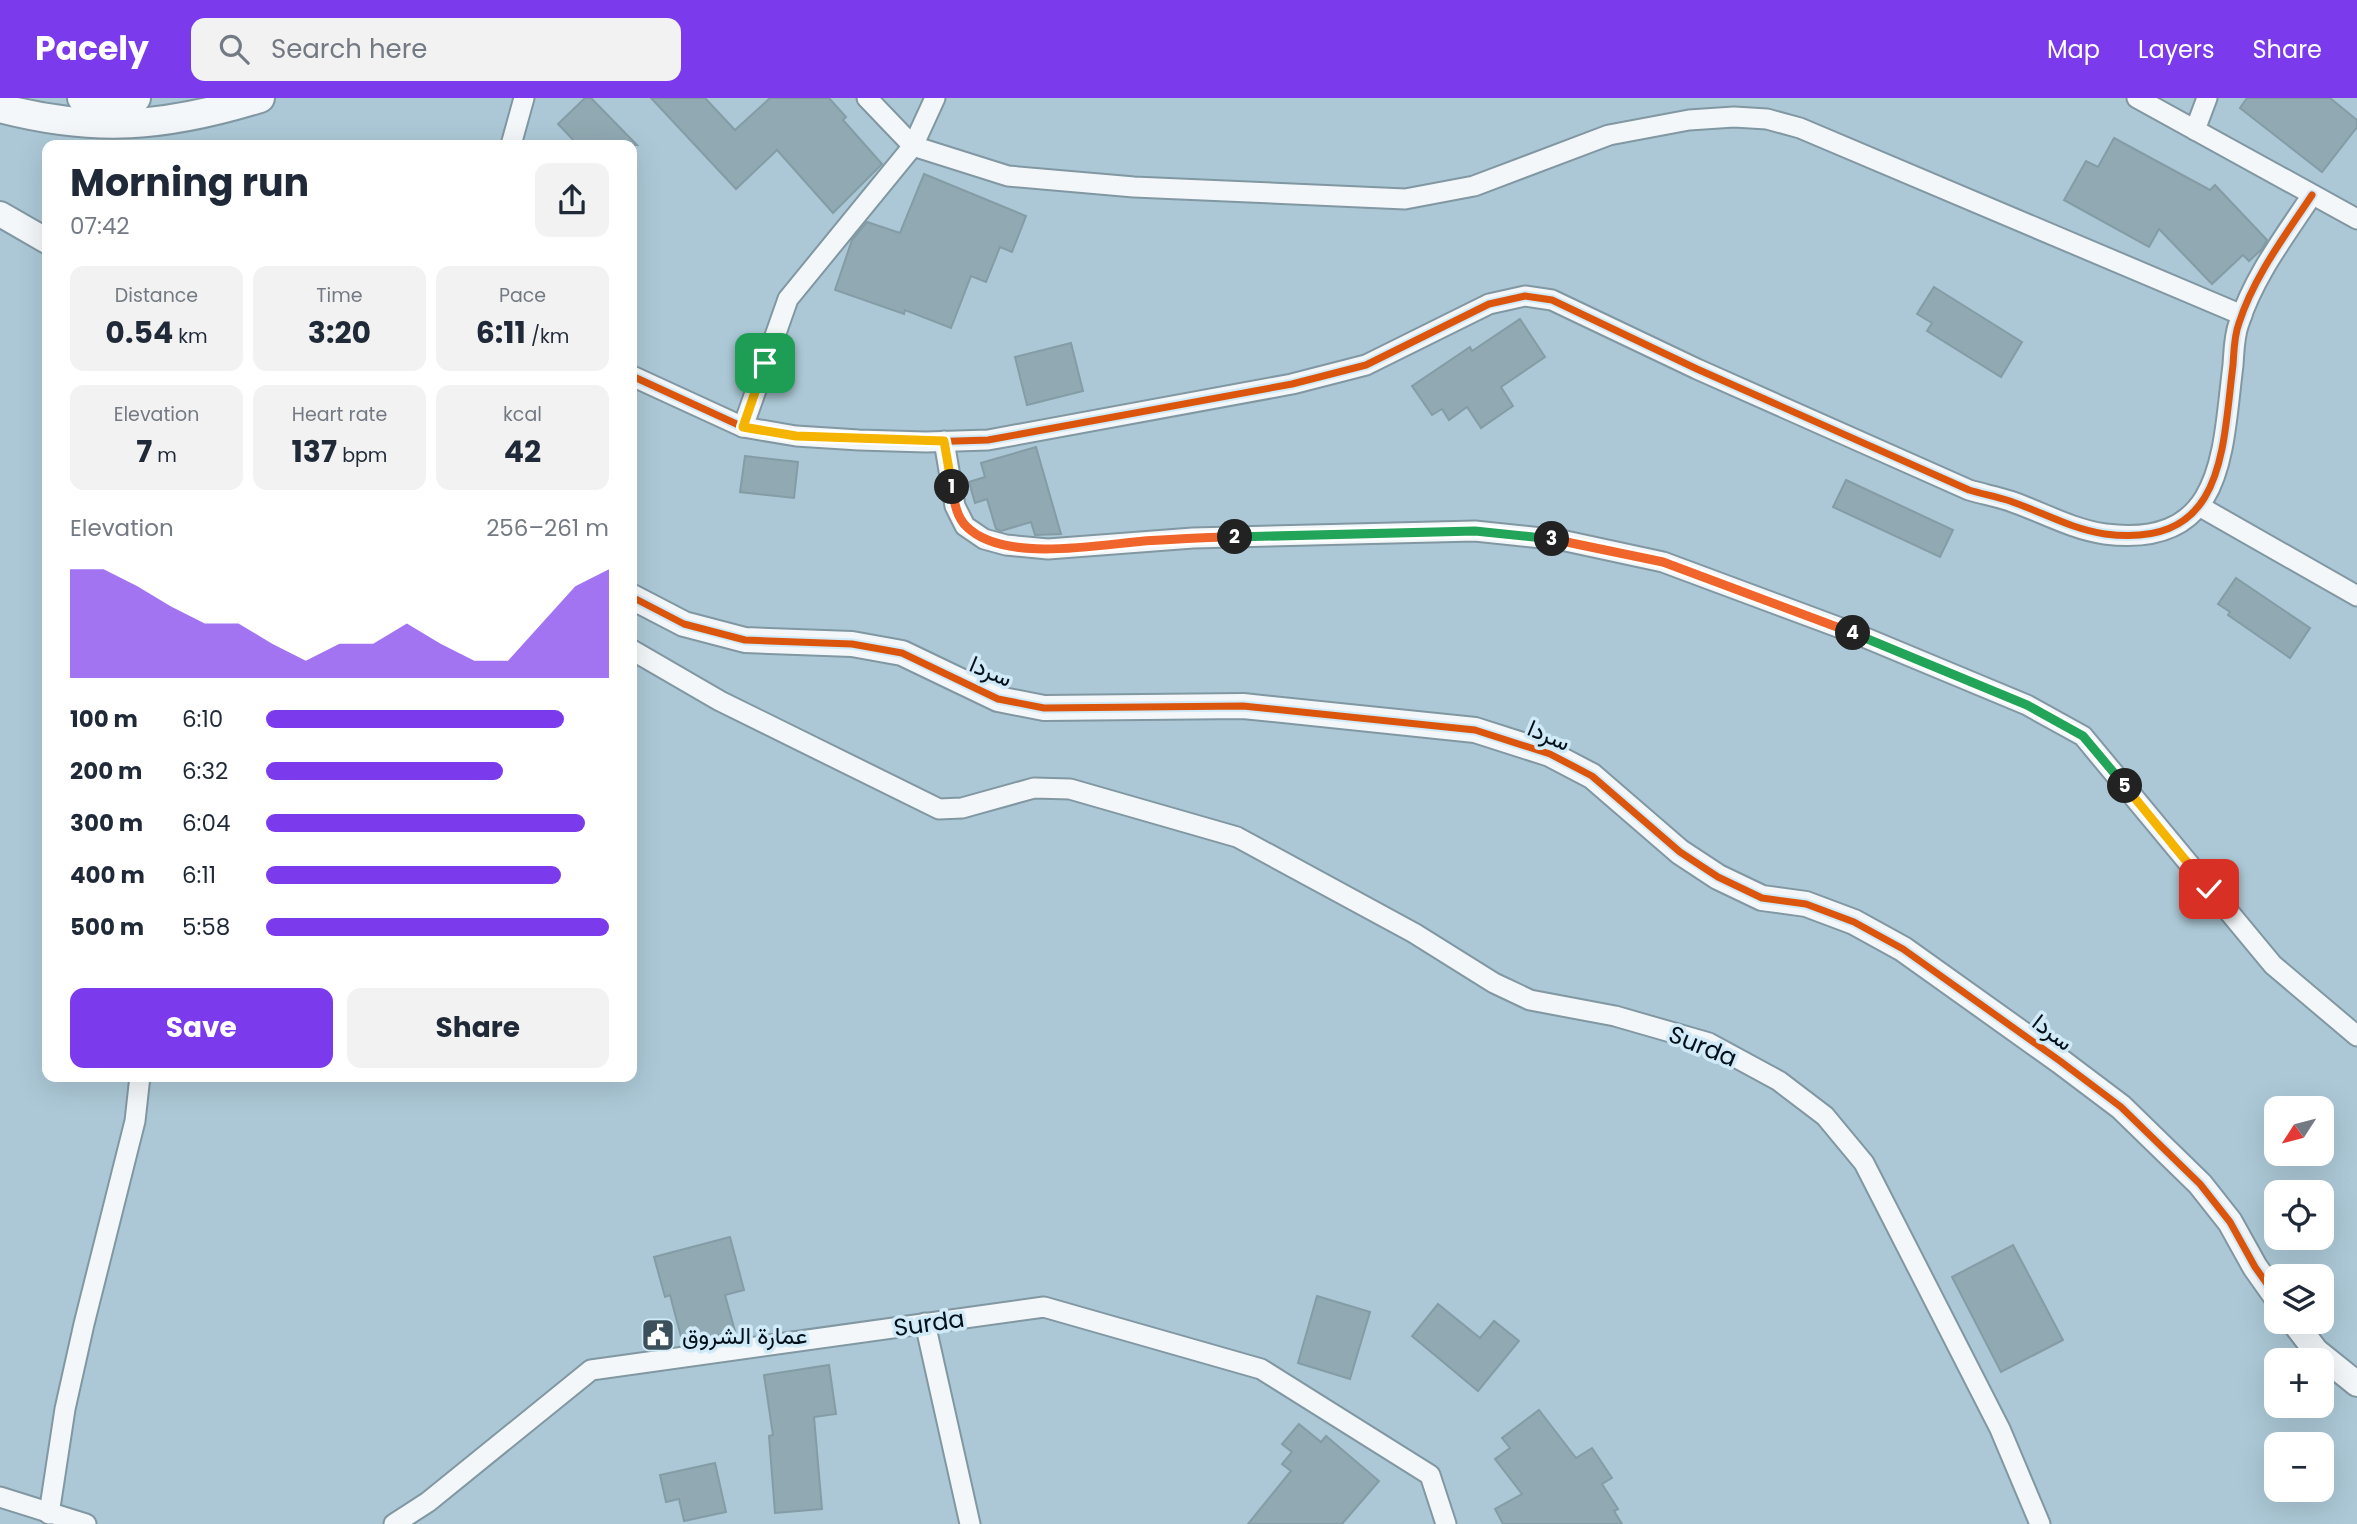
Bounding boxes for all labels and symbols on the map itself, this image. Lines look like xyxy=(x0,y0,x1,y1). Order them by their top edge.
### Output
pin xyxy=(735,333,795,393)
pin: 1 xyxy=(934,470,970,504)
pin: 2 xyxy=(1218,520,1252,555)
pin: 3 xyxy=(1534,522,1570,556)
pin: 4 xyxy=(1836,616,1870,650)
street label: سردا xyxy=(965,647,1017,695)
street label: سردا xyxy=(1523,711,1575,759)
pin: 5 xyxy=(2108,768,2142,804)
pin xyxy=(2179,859,2239,919)
street label: سردا xyxy=(2026,1006,2080,1058)
street label: Surda xyxy=(1664,1017,1742,1075)
north arrow xyxy=(2264,1096,2334,1166)
street label: Surda xyxy=(892,1302,966,1344)
public building icon: عمارة الشروق xyxy=(639,1316,677,1354)
place label: عمارة الشروق xyxy=(682,1319,807,1352)

